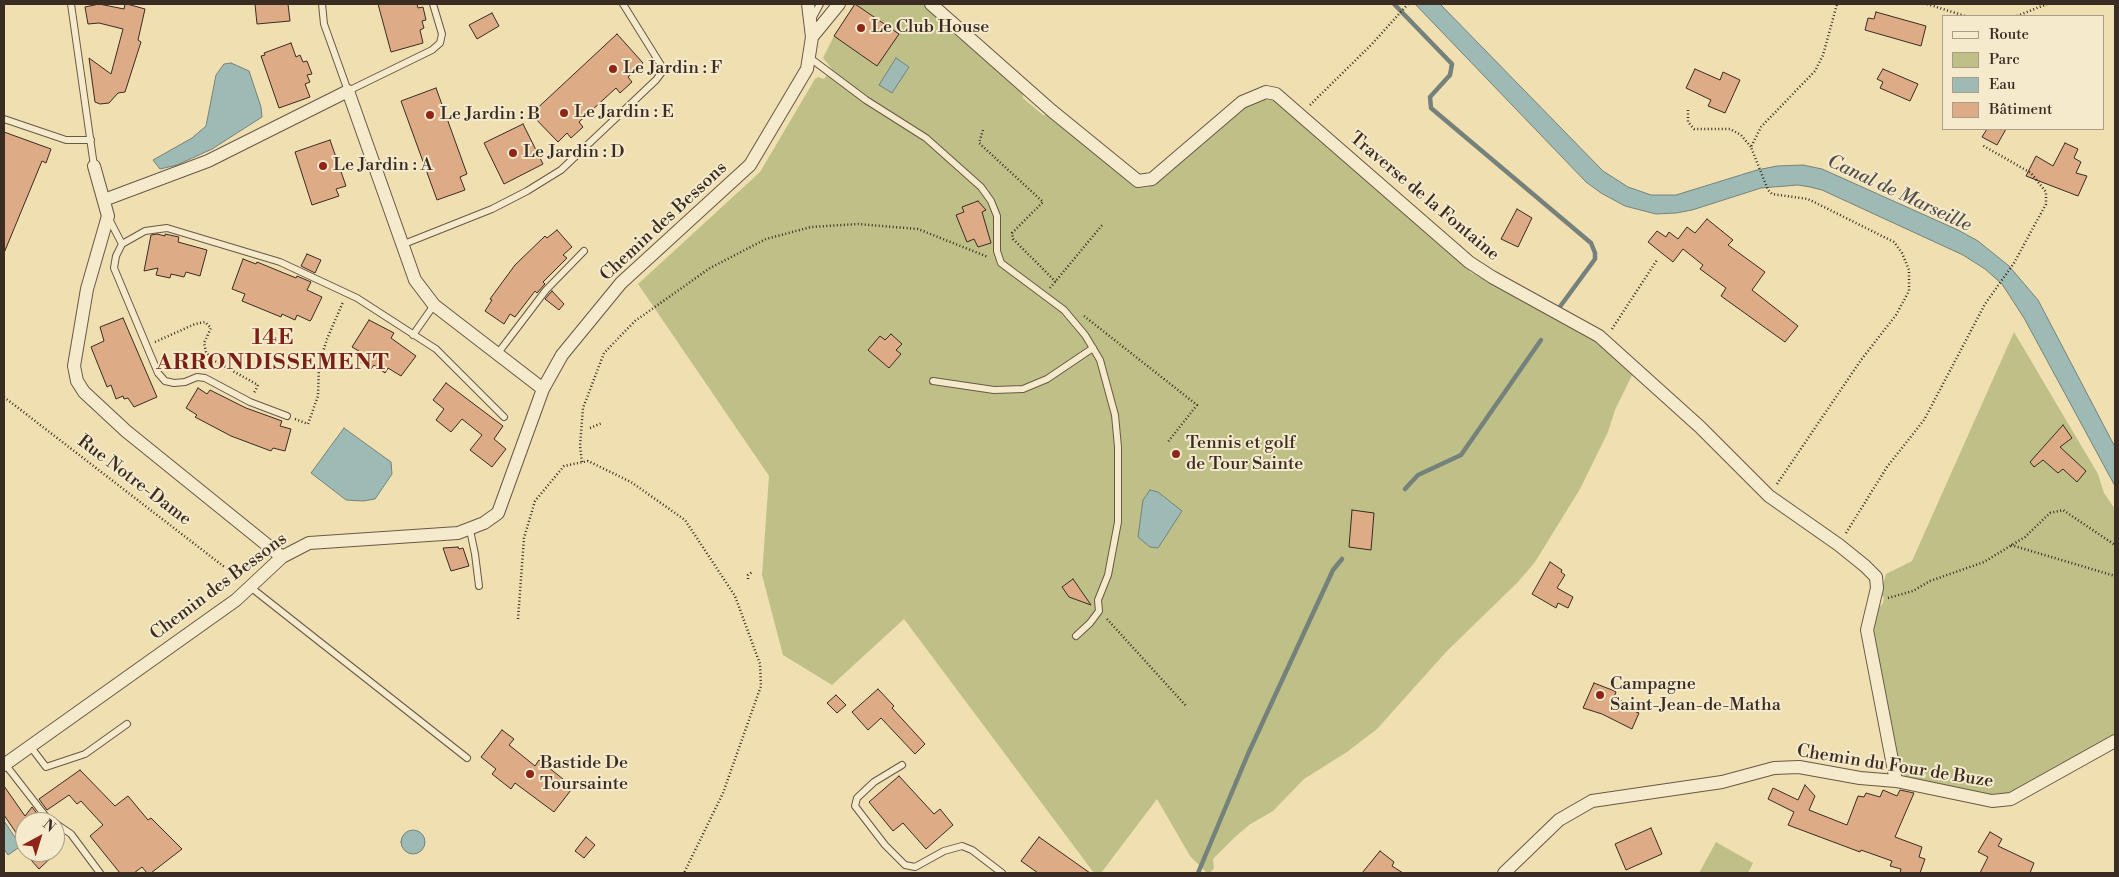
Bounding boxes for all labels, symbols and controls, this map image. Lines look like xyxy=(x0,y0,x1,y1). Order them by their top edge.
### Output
legend xyxy=(1942,15,2104,130)
place label: Le Club House xyxy=(871,17,989,39)
marker: Le Club House xyxy=(855,22,867,34)
text: Route xyxy=(1989,25,2029,44)
text: Parc xyxy=(1989,50,2020,69)
place label: Le Jardin : F xyxy=(623,58,722,80)
marker: Le Jardin : F xyxy=(607,63,619,75)
text: Eau xyxy=(1989,75,2016,94)
text: Bâtiment xyxy=(1989,100,2052,119)
place label: Le Jardin : E xyxy=(574,102,674,124)
place label: Le Jardin : B xyxy=(440,104,540,126)
marker: Le Jardin : E xyxy=(558,107,570,119)
marker: Le Jardin : B xyxy=(424,109,436,121)
street label: Traverse de la Fontaine xyxy=(1345,128,1503,266)
place label: Le Jardin : D xyxy=(523,142,624,164)
marker: Le Jardin : D xyxy=(507,147,519,159)
water label: Canal de Marseille xyxy=(1823,151,1975,237)
place label: Le Jardin : A xyxy=(333,155,433,177)
street label: Chemin des Bessons xyxy=(596,158,732,286)
marker: Le Jardin : A xyxy=(317,160,329,172)
district label: 14E ARRONDISSEMENT xyxy=(155,326,391,378)
street label: Rue Notre-Dame xyxy=(73,431,195,531)
place label: Tennis et golf de Tour Sainte xyxy=(1186,433,1303,476)
marker: Tennis et golf de Tour Sainte xyxy=(1170,448,1182,460)
street label: Chemin des Bessons xyxy=(146,529,292,645)
place label: Campagne Saint-Jean-de-Matha xyxy=(1610,674,1781,716)
marker: Campagne Saint-Jean-de-Matha xyxy=(1594,689,1606,701)
street label: Chemin du Four de Buze xyxy=(1795,741,1995,793)
place label: Bastide De Toursainte xyxy=(540,753,628,796)
marker: Bastide De Toursainte xyxy=(524,768,536,780)
north arrow xyxy=(15,812,65,862)
text: N xyxy=(39,816,59,837)

